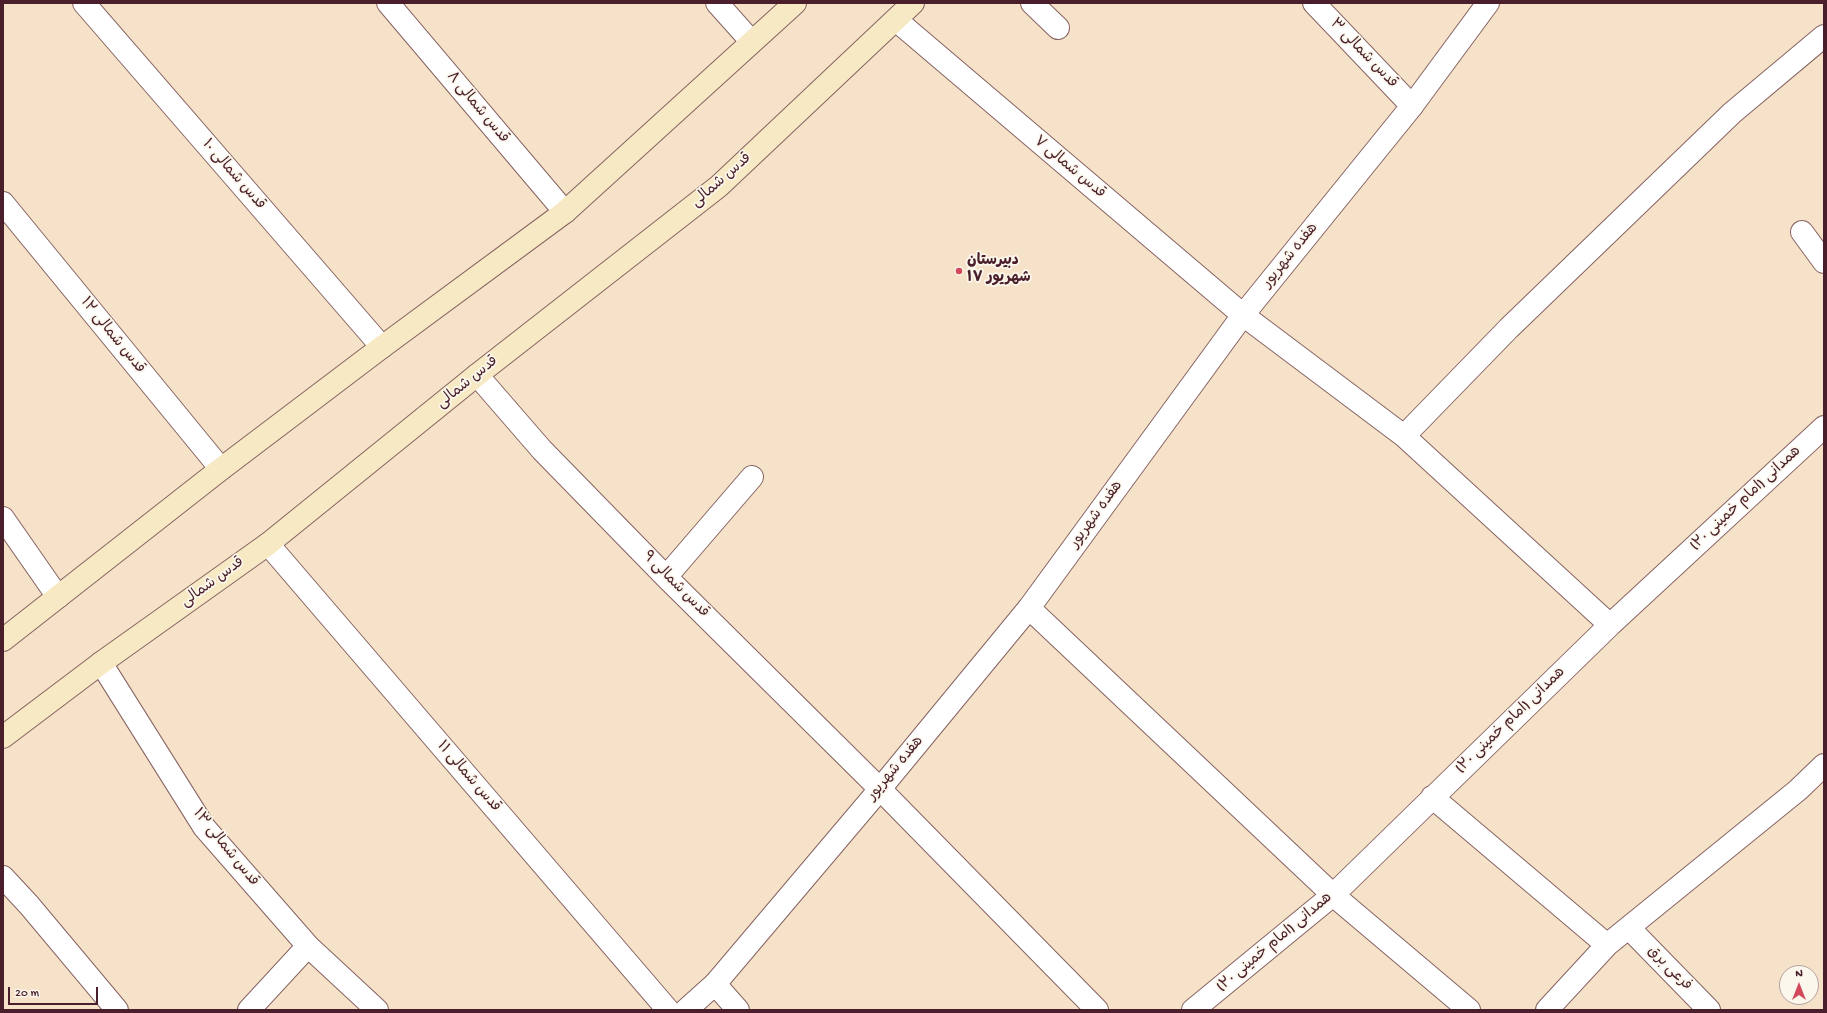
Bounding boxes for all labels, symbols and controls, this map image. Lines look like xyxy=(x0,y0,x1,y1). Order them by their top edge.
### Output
street label: ۳ قدس شمالی xyxy=(1325,15,1401,93)
street label: قدس شمالی ۸ xyxy=(442,69,512,147)
street label: ۷ قدس شمالی xyxy=(1029,133,1109,203)
street label: قدس شمالی ۱۰ xyxy=(197,136,269,214)
street label: قدس شمالی xyxy=(688,150,756,212)
street label: هفده شهریور xyxy=(1259,220,1323,292)
place label: دبیرستان ۱۷ شهریور xyxy=(967,253,1031,288)
marker: دبیرستان ۱۷ شهریور xyxy=(954,266,964,276)
street label: قدس شمالی ۱۲ xyxy=(76,294,148,378)
street label: قدس شمالی xyxy=(434,353,502,413)
street label: همدانی (امام خمینی ۲۰) xyxy=(1687,443,1805,555)
street label: هفده شهریور xyxy=(1067,478,1127,552)
street label: قدس شمالی ۹ xyxy=(638,548,712,622)
street label: قدس شمالی xyxy=(178,554,248,612)
street label: همدانی (امام خمینی ۲۰) xyxy=(1452,664,1570,778)
street label: هفده شهریور xyxy=(864,733,928,805)
street label: قدس شمالی ۱۱ xyxy=(432,738,504,816)
street label: قدس شمالی ۱۳ xyxy=(188,805,262,891)
street label: همدانی (امام خمینی ۲۰) xyxy=(1213,889,1337,997)
street label: فرعی برق xyxy=(1643,943,1695,995)
north arrow xyxy=(1779,965,1819,1005)
text: N xyxy=(1795,968,1803,980)
scale bar xyxy=(10,979,100,1005)
text: 20 m xyxy=(15,987,39,1001)

